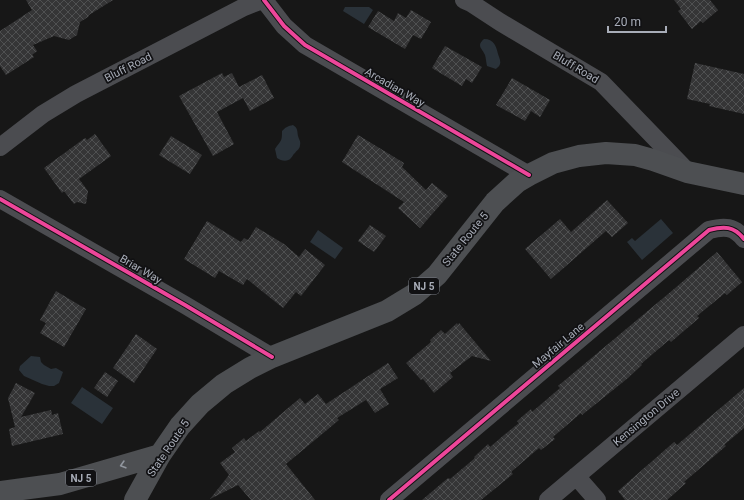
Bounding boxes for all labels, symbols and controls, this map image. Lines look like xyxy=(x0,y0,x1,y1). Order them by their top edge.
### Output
scale bar xyxy=(608,8,666,34)
text: 20 m xyxy=(614,15,641,29)
street label: Bluff Road xyxy=(550,49,601,86)
street label: Bluff Road xyxy=(102,50,154,85)
street label: Arcadian Way xyxy=(363,65,428,110)
street label: State Route 5 xyxy=(440,210,491,269)
street label: Briar Way xyxy=(117,252,165,287)
road number: NJ 5 xyxy=(409,278,439,294)
street label: Mayfair Lane xyxy=(530,320,587,371)
street label: Kensington Drive xyxy=(611,386,682,449)
street label: State Route 5 xyxy=(145,417,192,479)
one-way arrow xyxy=(120,461,126,469)
road number: NJ 5 xyxy=(66,470,96,486)

